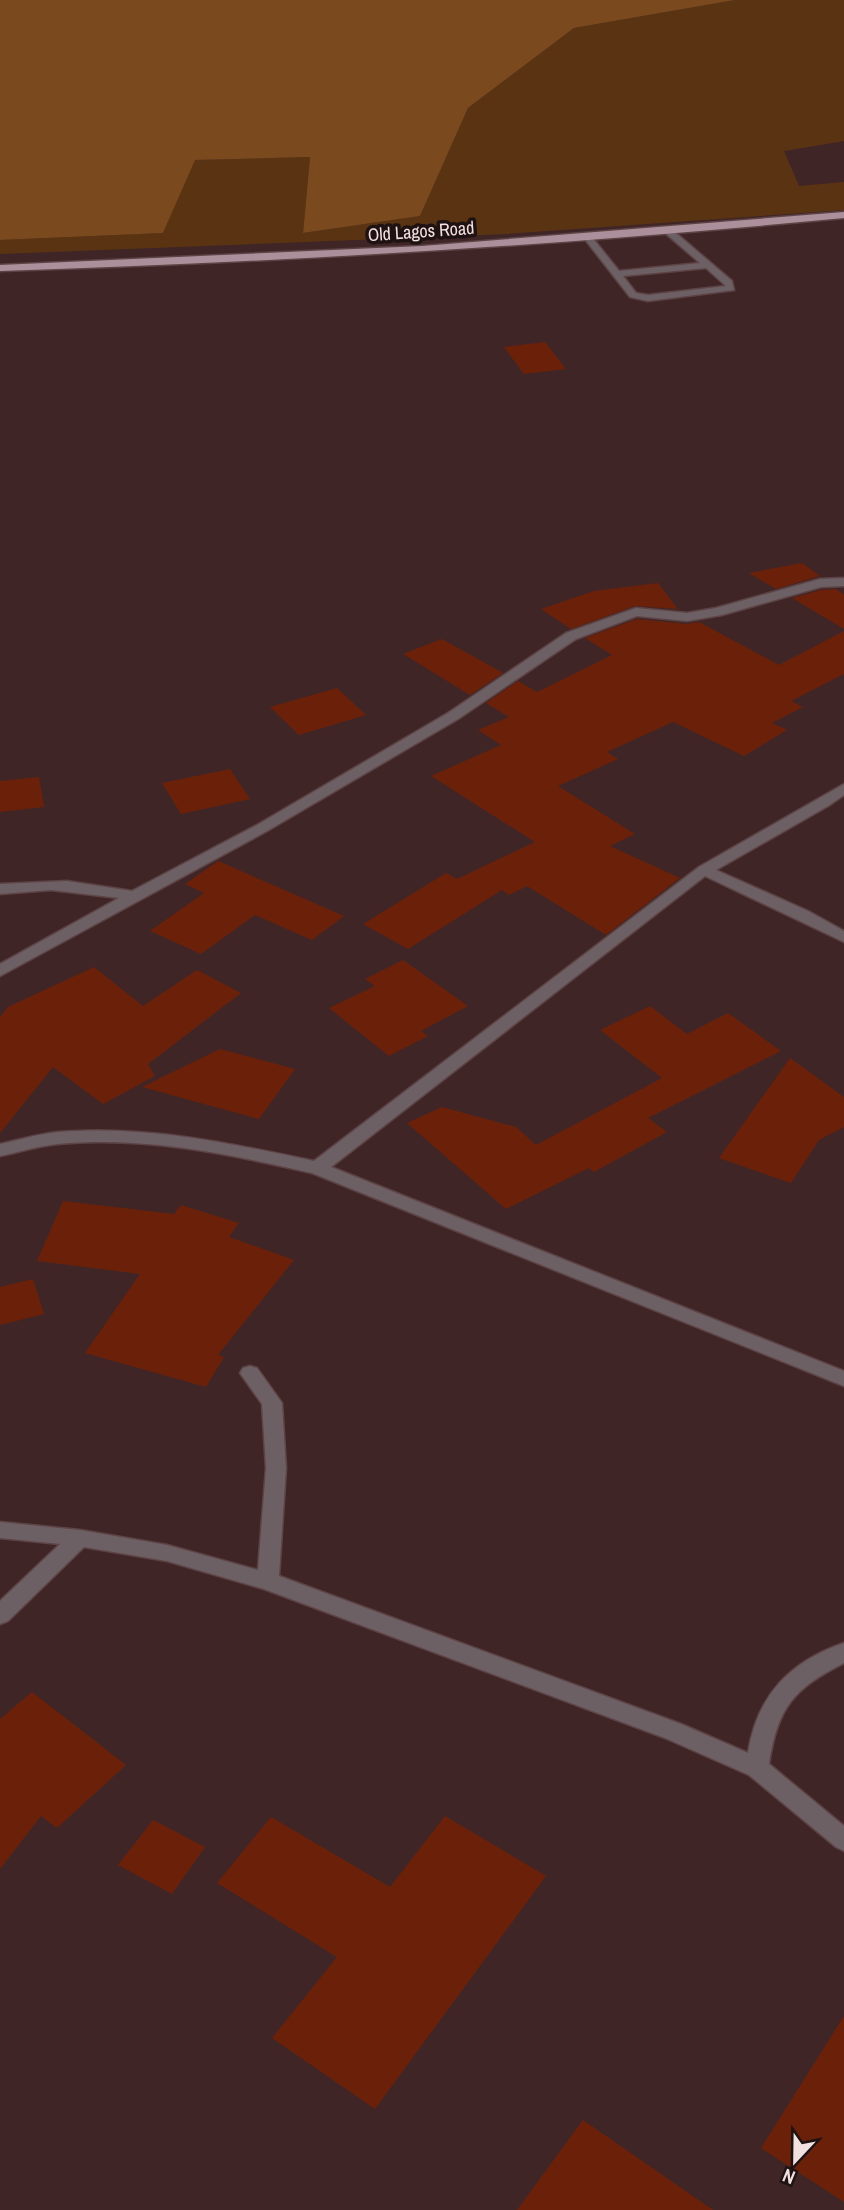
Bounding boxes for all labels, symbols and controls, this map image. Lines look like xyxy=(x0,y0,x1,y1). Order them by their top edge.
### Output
street label: Old Lagos Road xyxy=(367,215,475,247)
north arrow xyxy=(760,2126,830,2196)
text: N xyxy=(779,2163,799,2191)

